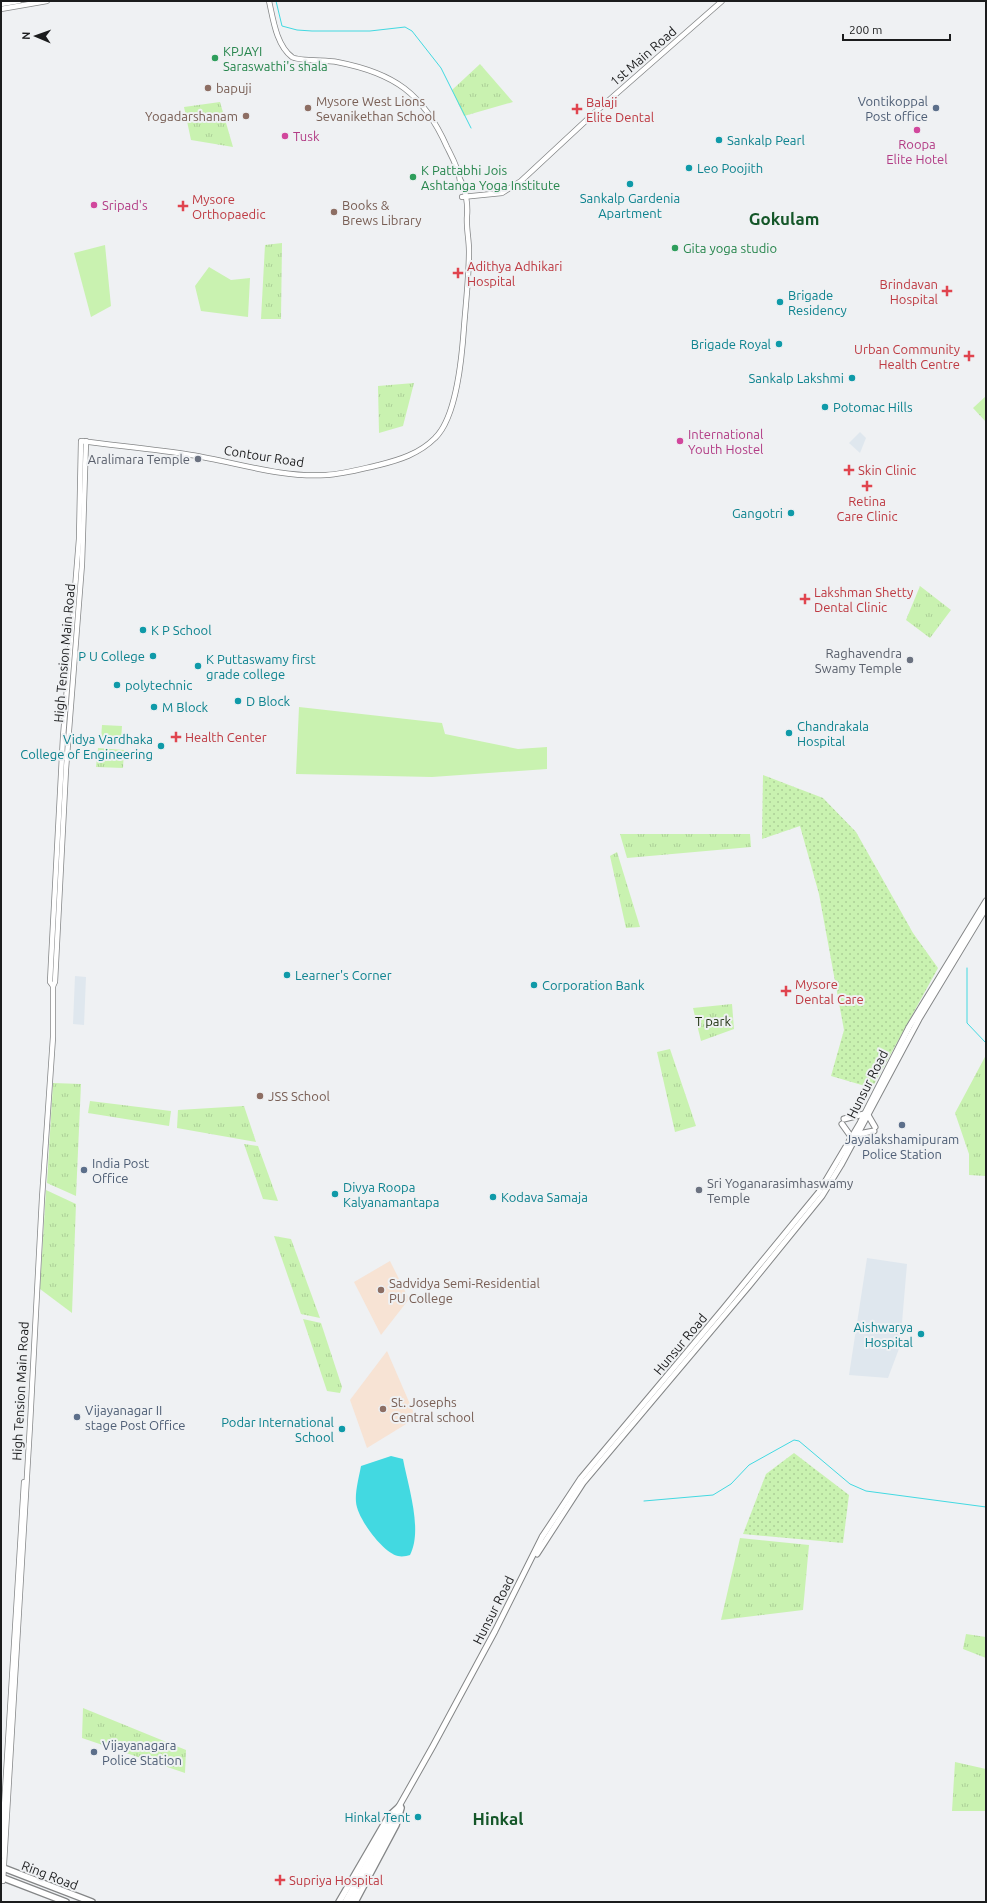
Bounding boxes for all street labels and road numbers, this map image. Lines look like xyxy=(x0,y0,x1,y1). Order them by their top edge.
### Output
street label: 1st Main Road xyxy=(607,24,679,88)
street label: Contour Road xyxy=(223,443,305,469)
street label: High Tension Main Road xyxy=(51,583,77,723)
street label: Hunsur Road xyxy=(844,1047,890,1121)
street label: Hunsur Road xyxy=(651,1311,709,1377)
street label: High Tension Main Road xyxy=(9,1321,31,1461)
street label: Hunsur Road xyxy=(470,1573,516,1647)
street label: Ring Road xyxy=(20,1858,80,1892)

